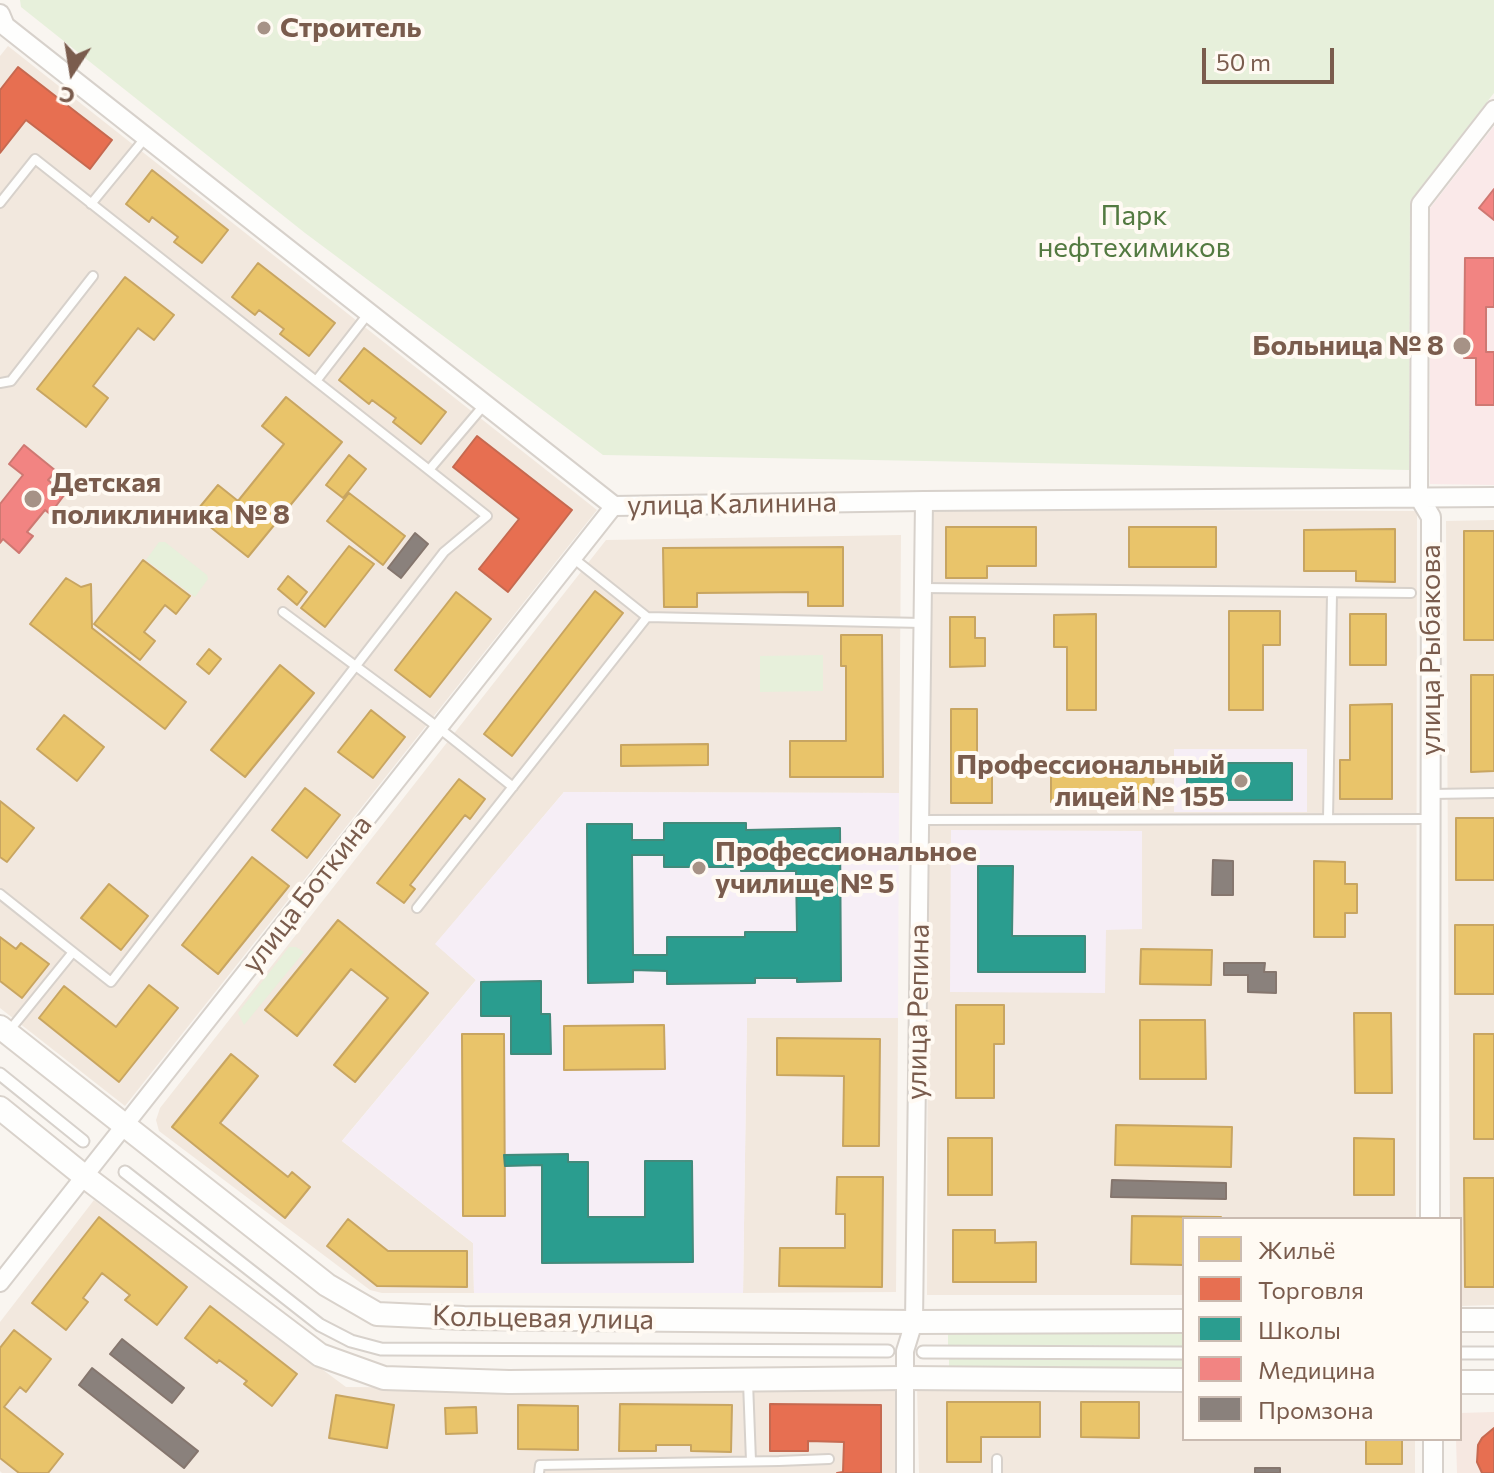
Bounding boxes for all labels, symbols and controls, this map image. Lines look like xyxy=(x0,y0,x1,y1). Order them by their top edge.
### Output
place label: Строитель xyxy=(280,11,422,45)
marker: Строитель xyxy=(255,19,273,37)
north arrow xyxy=(32,32,112,112)
scale bar xyxy=(1206,32,1338,82)
text: 50 m xyxy=(1216,47,1271,76)
text: С xyxy=(57,81,77,111)
park label: Парк нефтехимиков xyxy=(1037,199,1231,265)
place label: Больница № 8 xyxy=(1252,329,1444,363)
marker: Больница № 8 xyxy=(1451,335,1473,357)
place label: Детская поликлиника № 8 xyxy=(51,466,290,532)
street label: улица Калинина xyxy=(627,485,837,523)
marker: Детская поликлиника № 8 xyxy=(22,488,44,510)
street label: улица Рыбакова xyxy=(1414,544,1448,756)
place label: Профессиональный лицей № 155 xyxy=(956,748,1225,814)
marker: Профессиональный лицей № 155 xyxy=(1232,772,1250,790)
street label: улица Боткина xyxy=(235,809,379,979)
place label: Профессиональное училище № 5 xyxy=(715,835,977,901)
marker: Профессиональное училище № 5 xyxy=(690,859,708,877)
street label: улица Репина xyxy=(900,924,936,1100)
legend xyxy=(1182,1217,1462,1441)
text: Жильё xyxy=(1258,1235,1335,1264)
text: Торговля xyxy=(1258,1275,1364,1304)
street label: Кольцевая улица xyxy=(432,1299,654,1337)
text: Школы xyxy=(1258,1315,1341,1344)
text: Медицина xyxy=(1258,1355,1375,1384)
text: Промзона xyxy=(1258,1395,1373,1424)

